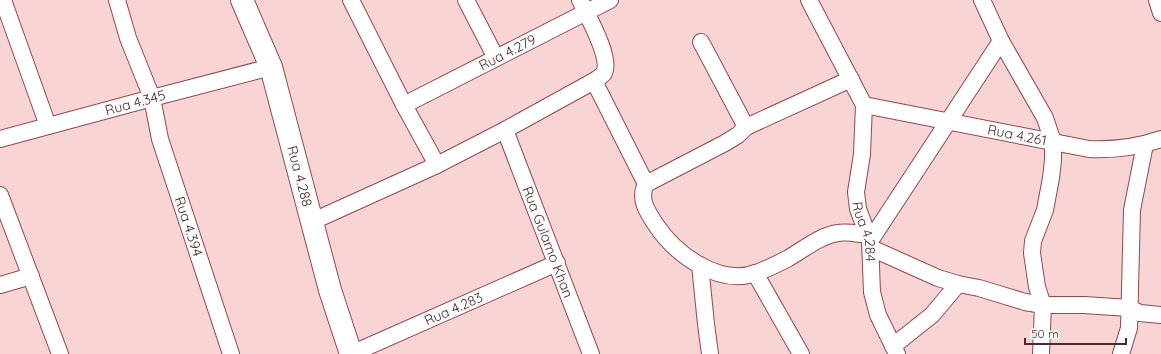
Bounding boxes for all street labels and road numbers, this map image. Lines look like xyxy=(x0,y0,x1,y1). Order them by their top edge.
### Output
street label: Rua 4.279 xyxy=(476,30,539,74)
street label: Rua 4.345 xyxy=(103,86,167,119)
street label: Rua 4.261 xyxy=(986,120,1048,150)
street label: Rua 4.288 xyxy=(283,144,317,209)
street label: Rua Gulamo Khan xyxy=(518,184,578,300)
street label: Rua 4.394 xyxy=(171,194,207,259)
street label: Rua 4.284 xyxy=(848,201,880,262)
street label: Rua 4.283 xyxy=(421,288,486,330)

